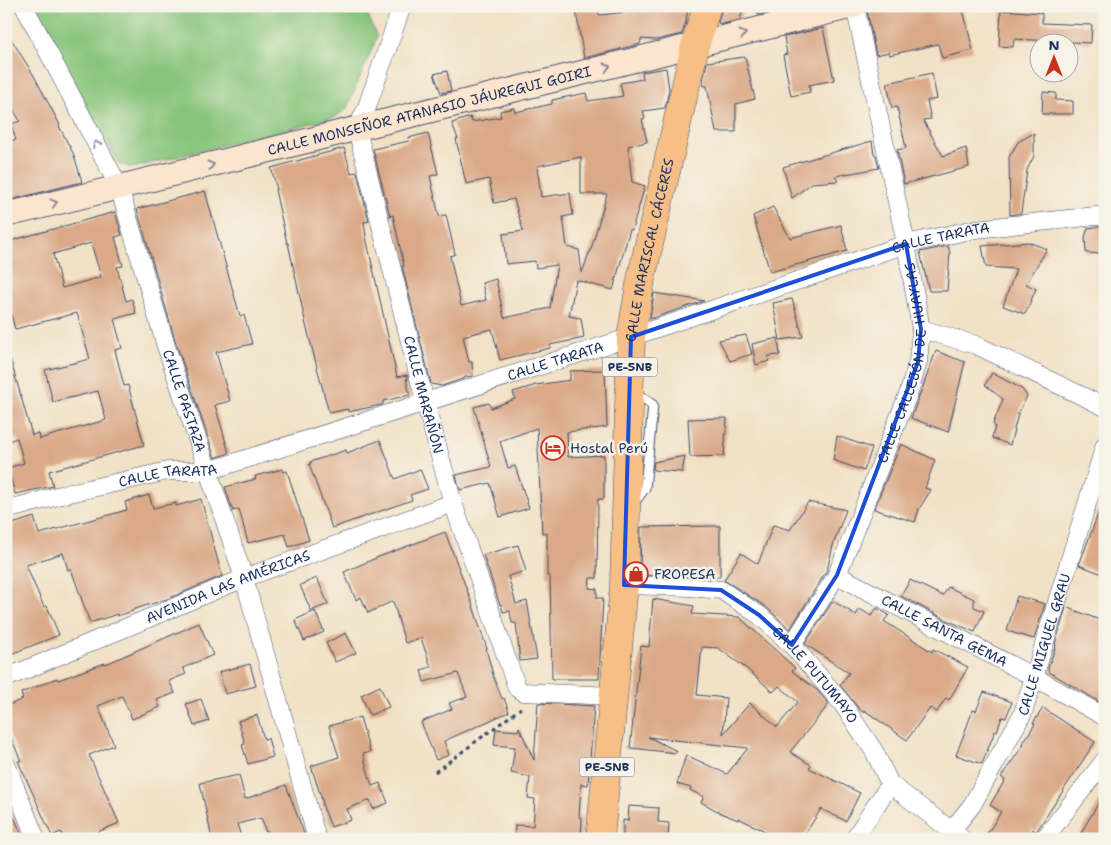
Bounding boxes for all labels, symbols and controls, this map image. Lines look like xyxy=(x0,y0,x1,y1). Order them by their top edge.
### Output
one-way arrow xyxy=(738,29,747,40)
north arrow xyxy=(1028,32,1078,82)
text: N xyxy=(1048,36,1060,54)
street label: CALLE MONSEÑOR ATANASIO JÁUREGUI GOIRI xyxy=(266,62,593,159)
one-way arrow xyxy=(603,63,611,73)
one-way arrow xyxy=(92,140,102,149)
street label: CALLE MARISCAL CÁCERES xyxy=(622,156,678,342)
one-way arrow xyxy=(207,160,215,170)
one-way arrow xyxy=(49,198,58,209)
street label: CALLE TARATA xyxy=(889,219,991,257)
street label: CALLE CALLEJÓN DE HUAYLAS xyxy=(873,261,930,465)
street label: CALLE MARAÑÓN xyxy=(400,334,448,456)
street label: CALLE TARATA xyxy=(505,337,606,385)
street label: CALLE PASTAZA xyxy=(159,347,210,454)
road number: PE-5NB xyxy=(602,358,658,377)
hotel icon: Hostal Perú xyxy=(540,435,566,461)
place label: Hostal Perú xyxy=(570,439,648,457)
street label: CALLE TARATA xyxy=(117,460,220,491)
street label: AVENIDA LAS AMÉRICAS xyxy=(143,546,313,627)
shop icon: FROPESA xyxy=(623,561,649,587)
place label: FROPESA xyxy=(654,565,716,583)
street label: CALLE MIGUEL GRAU xyxy=(1014,571,1074,718)
street label: CALLE SANTA GEMA xyxy=(878,591,1011,671)
street label: CALLE PUTUMAYO xyxy=(769,623,862,727)
road number: PE-5NB xyxy=(580,758,634,776)

